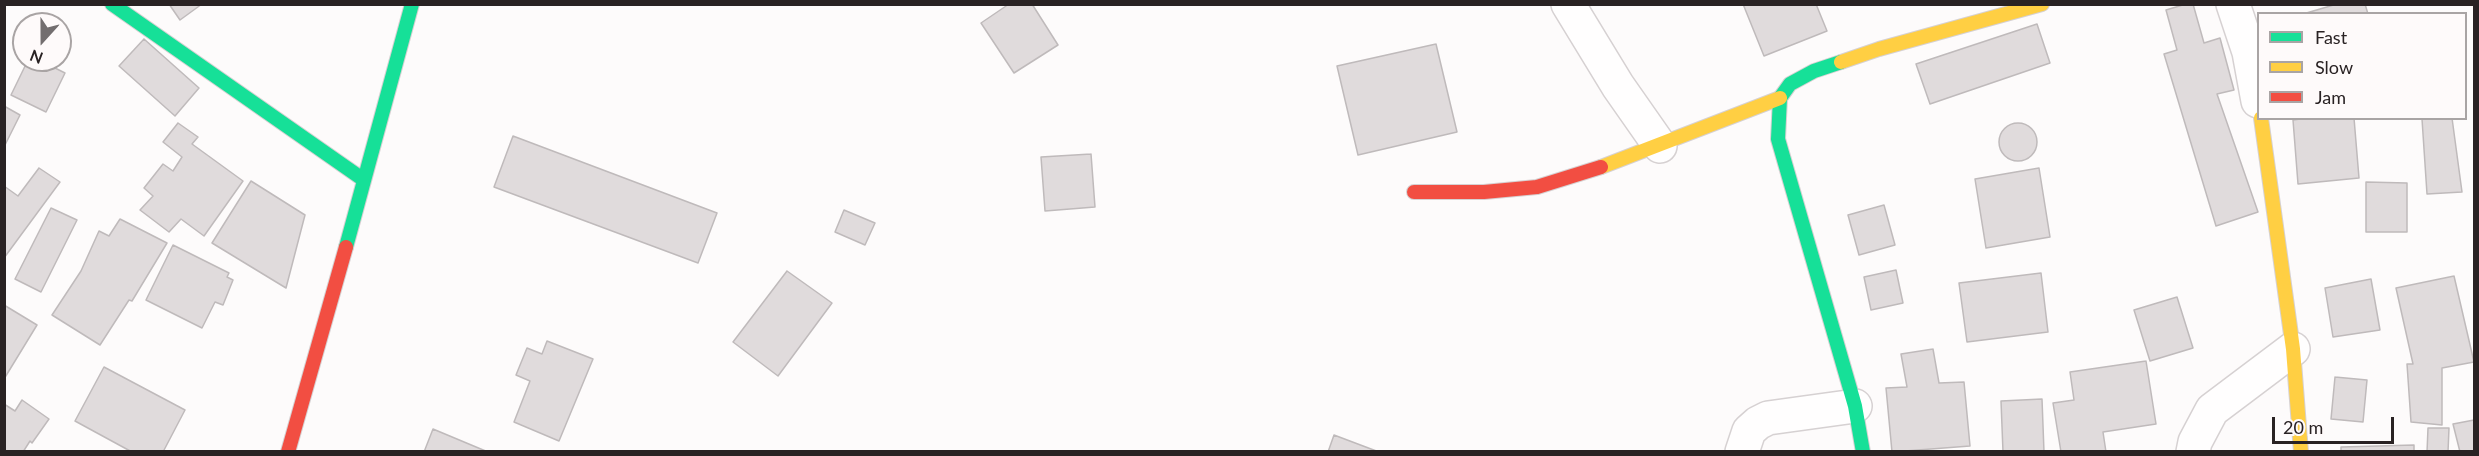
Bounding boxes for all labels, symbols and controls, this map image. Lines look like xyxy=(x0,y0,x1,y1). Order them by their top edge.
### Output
north arrow xyxy=(12,12,72,72)
legend xyxy=(2257,12,2467,120)
text: Fast xyxy=(2315,26,2347,48)
text: N xyxy=(27,46,45,68)
text: Slow xyxy=(2315,56,2353,78)
text: Jam xyxy=(2315,86,2346,108)
scale bar xyxy=(2275,405,2396,443)
text: 20 m xyxy=(2283,416,2323,438)

